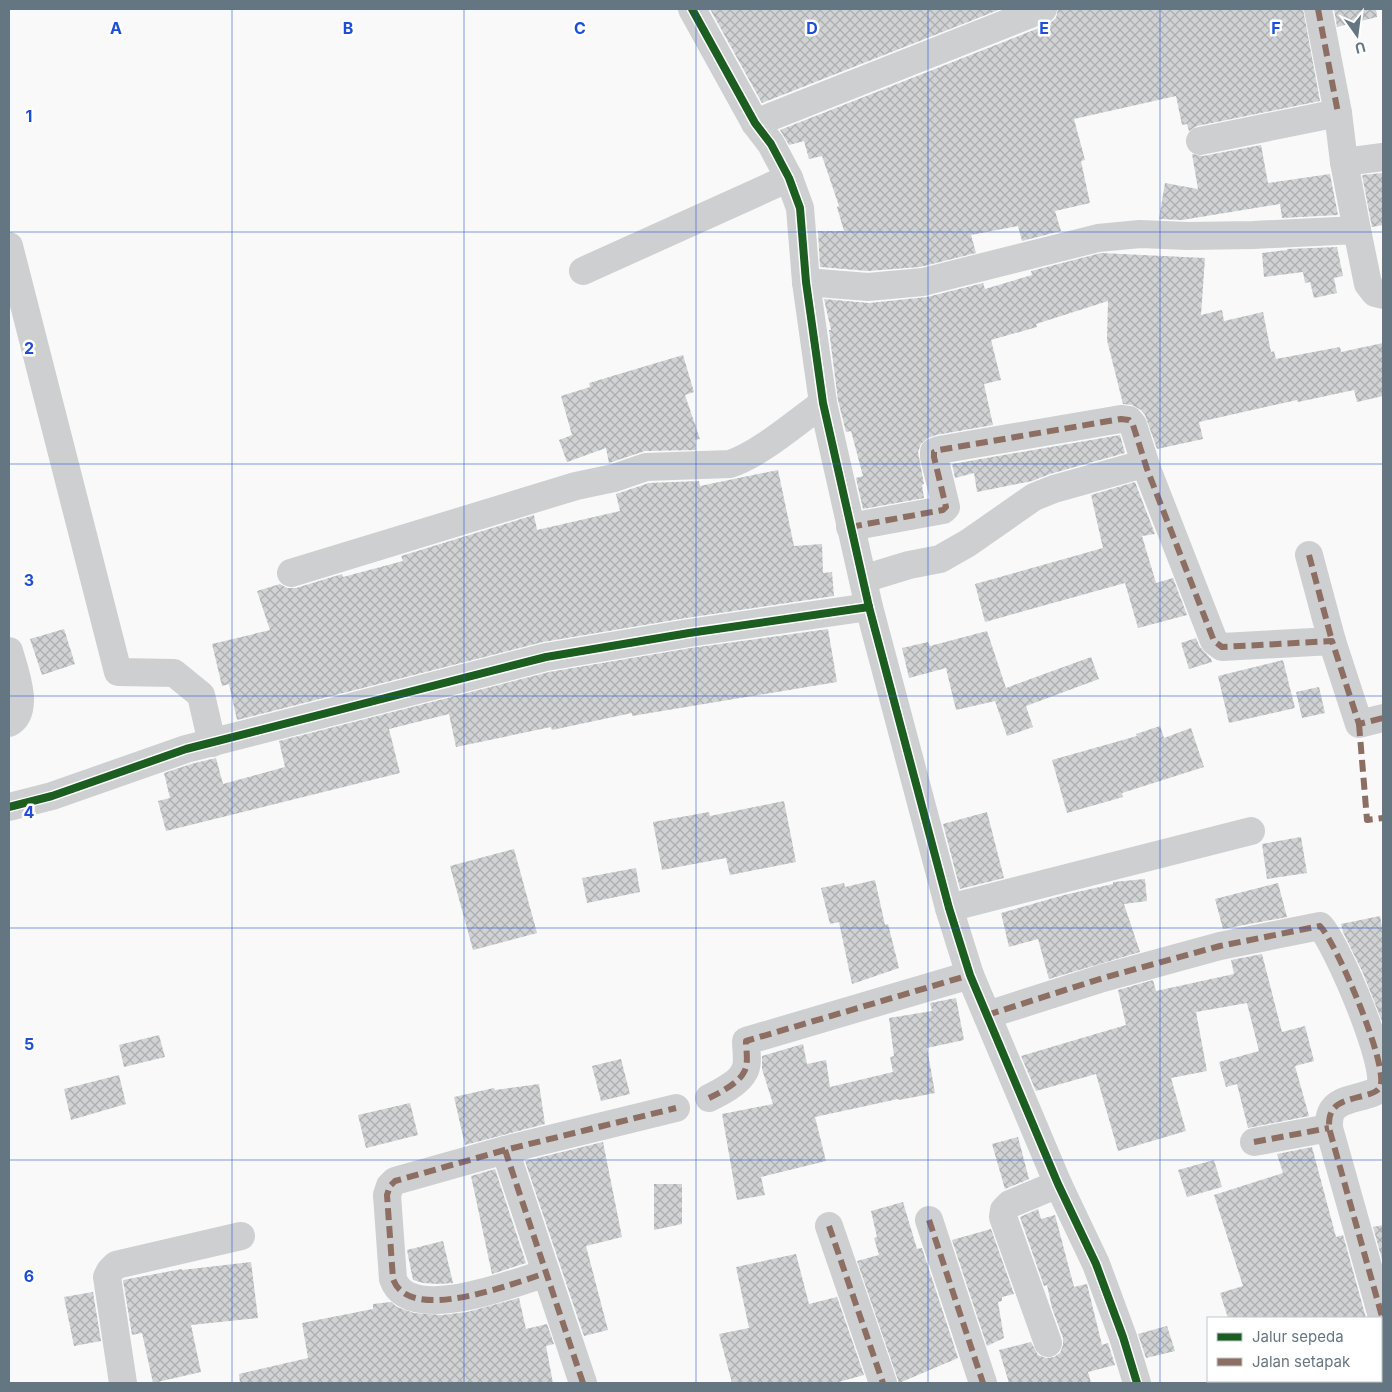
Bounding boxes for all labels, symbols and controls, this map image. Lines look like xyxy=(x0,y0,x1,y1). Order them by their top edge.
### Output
north arrow xyxy=(1332,10,1382,60)
text: A xyxy=(110,18,122,38)
text: B xyxy=(343,18,353,38)
text: C xyxy=(574,18,586,38)
text: D xyxy=(806,18,818,38)
text: E xyxy=(1039,18,1049,38)
text: F xyxy=(1271,18,1281,38)
text: U xyxy=(1353,39,1367,58)
text: 1 xyxy=(26,106,32,126)
text: 2 xyxy=(24,338,34,358)
text: 3 xyxy=(24,570,34,590)
text: 4 xyxy=(24,802,35,822)
text: 5 xyxy=(24,1034,34,1054)
text: 6 xyxy=(24,1266,34,1286)
legend xyxy=(1207,1317,1382,1382)
text: Jalur sepeda xyxy=(1252,1327,1344,1346)
text: Jalan setapak xyxy=(1252,1352,1351,1371)

